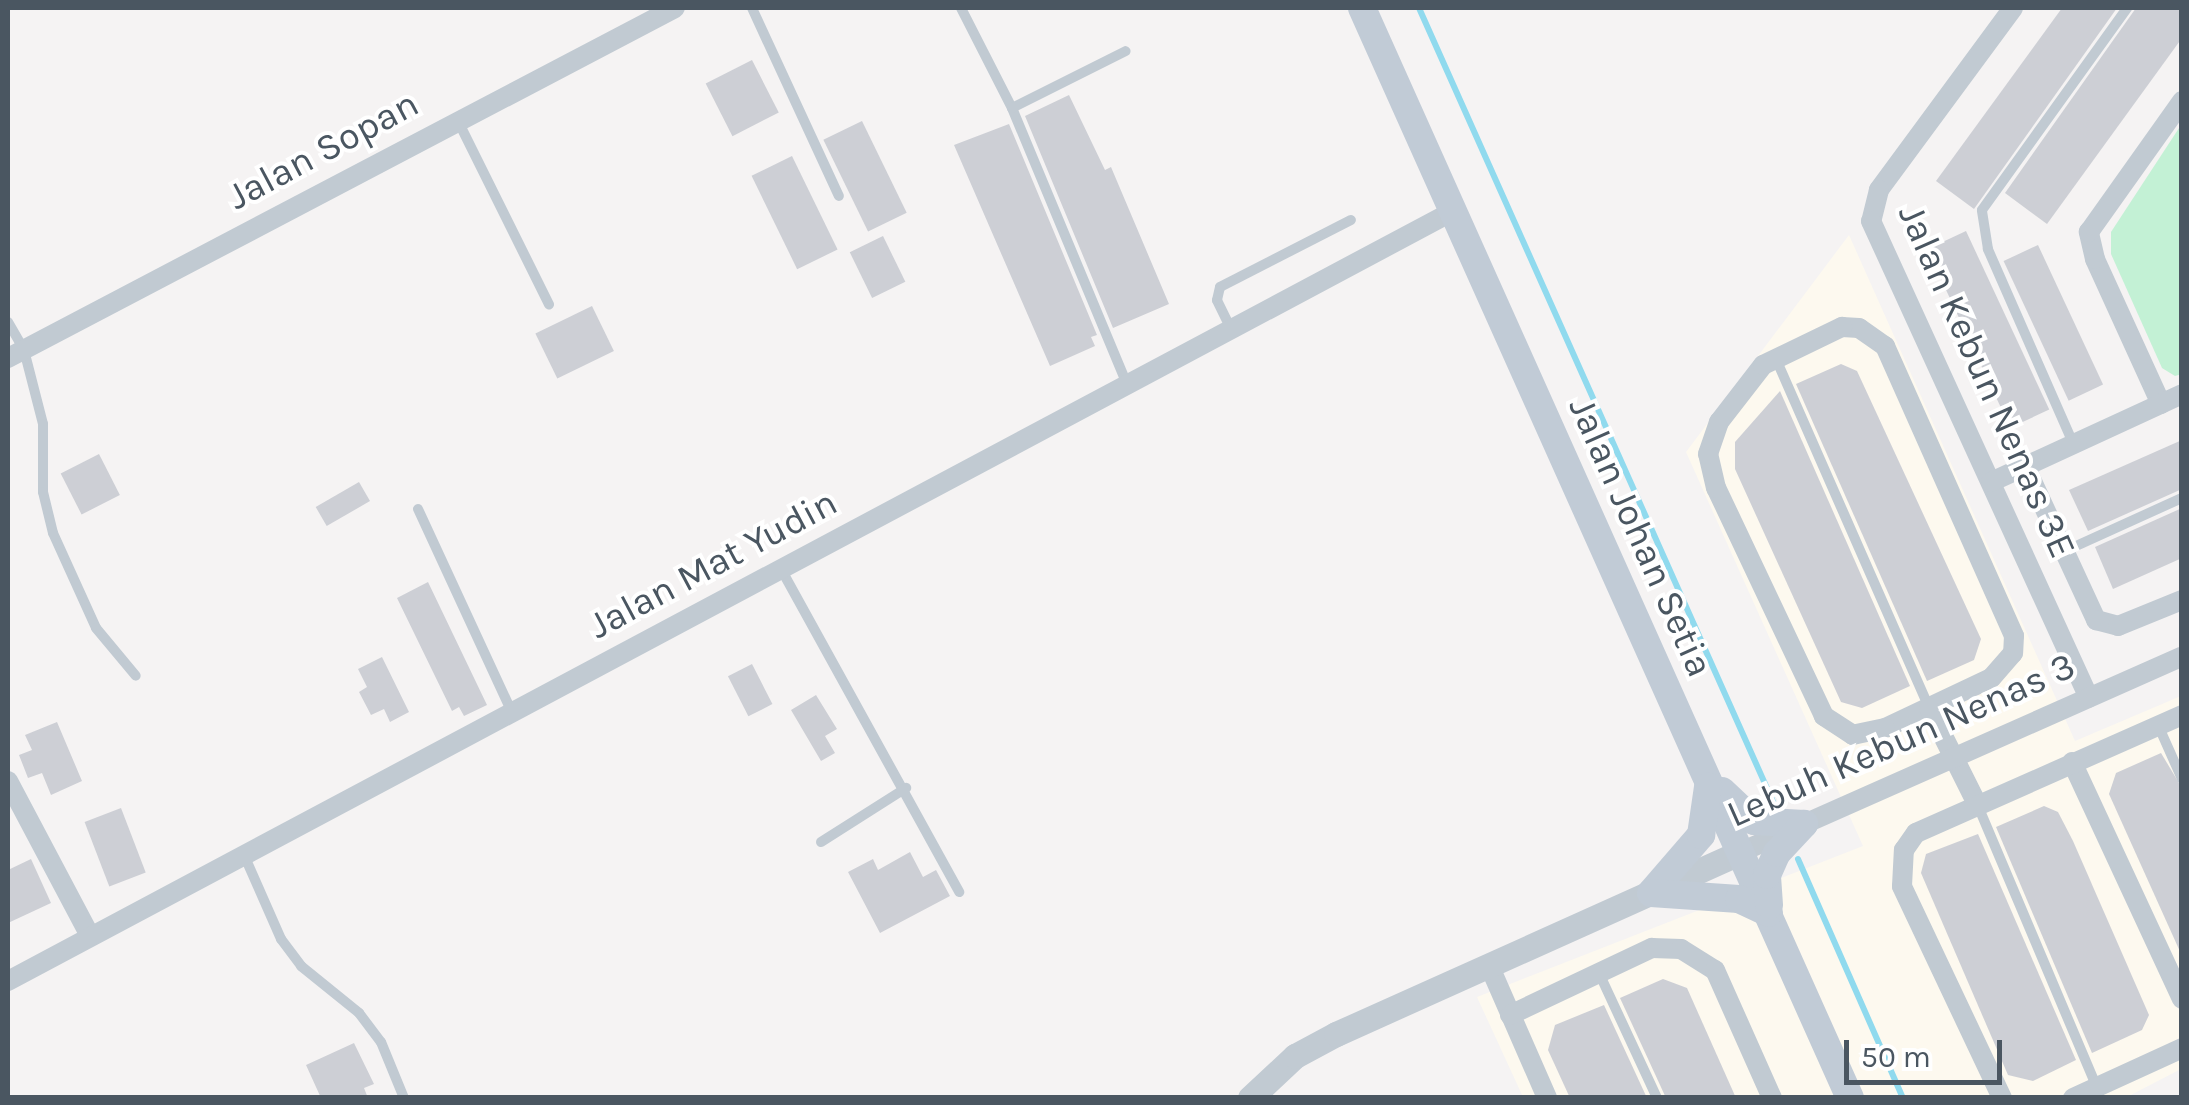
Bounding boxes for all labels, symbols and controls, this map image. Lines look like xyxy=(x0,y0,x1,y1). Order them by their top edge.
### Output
street label: Jalan Sopan xyxy=(220,81,426,219)
street label: Jalan Kebun Nenas 3E xyxy=(1888,197,2086,565)
street label: Jalan Johan Setia xyxy=(1559,390,1723,684)
street label: Jalan Mat Yudin xyxy=(581,479,845,649)
street label: Lebuh Kebun Nenas 3 xyxy=(1720,643,2082,837)
scale bar xyxy=(1849,1020,2006,1082)
text: 50 m xyxy=(1861,1039,1931,1075)

